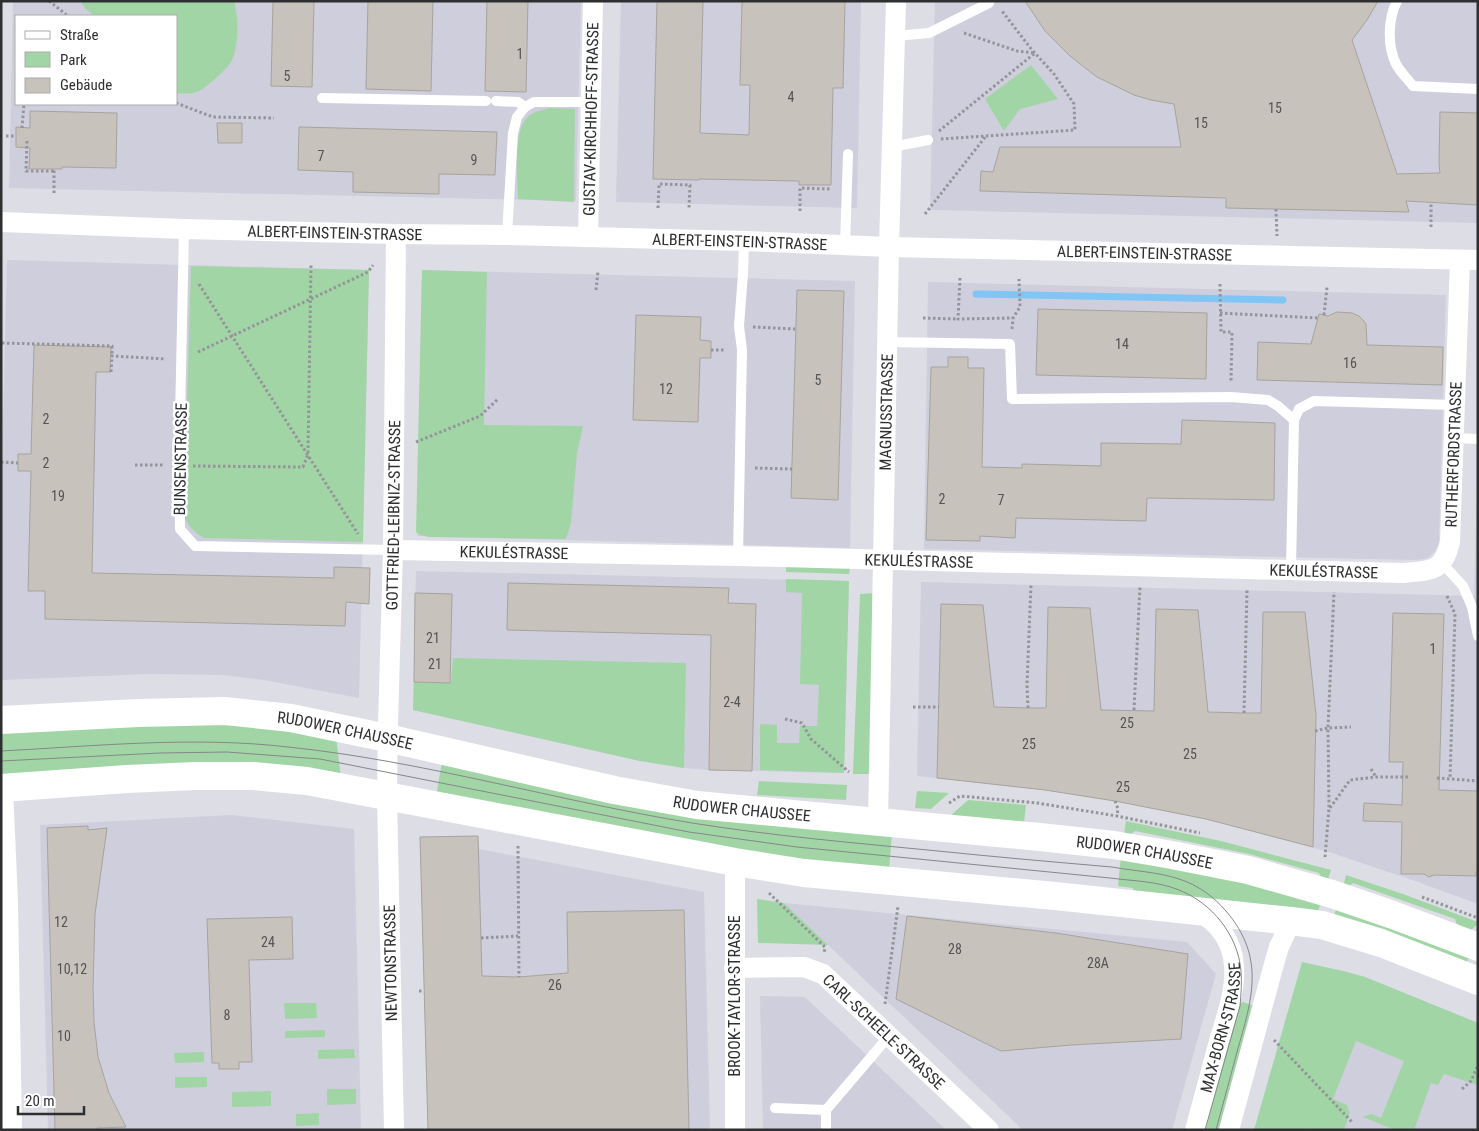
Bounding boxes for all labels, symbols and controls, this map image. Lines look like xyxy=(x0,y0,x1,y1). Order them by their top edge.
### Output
legend xyxy=(15,15,178,105)
street label: GUSTAV-KIRCHHOFF-STRASSE xyxy=(579,22,603,216)
text: Straße xyxy=(60,26,99,44)
house number: 1 xyxy=(517,46,523,62)
text: Park xyxy=(60,51,87,69)
house number: 5 xyxy=(284,68,291,84)
text: Gebäude xyxy=(60,76,112,94)
house number: 4 xyxy=(788,89,795,105)
house number: 15 xyxy=(1268,100,1282,116)
house number: 15 xyxy=(1194,115,1208,131)
house number: 7 xyxy=(318,148,325,164)
house number: 9 xyxy=(471,152,477,168)
street label: ALBERT-EINSTEIN-STRASSE xyxy=(247,221,423,244)
street label: ALBERT-EINSTEIN-STRASSE xyxy=(652,230,828,254)
street label: ALBERT-EINSTEIN-STRASSE xyxy=(1057,242,1232,265)
house number: 14 xyxy=(1115,336,1129,352)
street label: MAGNUSSTRASSE xyxy=(876,353,897,471)
house number: 16 xyxy=(1343,355,1357,371)
house number: 5 xyxy=(815,372,822,388)
house number: 12 xyxy=(659,381,673,397)
street label: RUTHERFORDSTRASSE xyxy=(1442,381,1466,528)
street label: BUNSENSTRASSE xyxy=(170,402,191,516)
house number: 2 xyxy=(43,411,50,427)
street label: GOTTFRIED-LEIBNIZ-STRASSE xyxy=(382,420,404,611)
house number: 2 xyxy=(43,455,50,471)
house number: 19 xyxy=(51,488,65,504)
house number: 2 xyxy=(939,491,946,507)
house number: 7 xyxy=(998,492,1005,508)
street label: KEKULÉSTRASSE xyxy=(459,542,569,563)
street label: KEKULÉSTRASSE xyxy=(864,550,974,572)
street label: KEKULÉSTRASSE xyxy=(1269,561,1378,582)
house number: 21 xyxy=(426,630,440,646)
house number: 1 xyxy=(1430,641,1436,657)
house number: 21 xyxy=(428,656,442,672)
house number: 2-4 xyxy=(723,694,741,710)
street label: RUDOWER CHAUSSEE xyxy=(276,708,415,754)
house number: 25 xyxy=(1120,715,1134,731)
house number: 25 xyxy=(1022,736,1036,752)
house number: 25 xyxy=(1183,746,1197,762)
house number: 25 xyxy=(1116,779,1130,795)
street label: RUDOWER CHAUSSEE xyxy=(672,792,812,826)
street label: RUDOWER CHAUSSEE xyxy=(1075,832,1215,873)
street label: NEWTONSTRASSE xyxy=(380,904,401,1021)
house number: 12 xyxy=(54,914,68,930)
street label: BROOK-TAYLOR-STRASSE xyxy=(725,915,744,1077)
house number: 24 xyxy=(261,934,275,950)
house number: 28 xyxy=(948,941,962,957)
house number: 28A xyxy=(1087,955,1109,971)
house number: 10,12 xyxy=(57,961,87,977)
street label: MAX-BORN-STRASSE xyxy=(1197,962,1244,1095)
street label: CARL-SCHEELE-STRASSE xyxy=(819,970,949,1093)
house number: 26 xyxy=(548,977,562,993)
house number: 8 xyxy=(224,1007,231,1023)
house number: 10 xyxy=(57,1028,71,1044)
scale bar xyxy=(18,1084,84,1116)
text: 20 m xyxy=(25,1092,55,1110)

